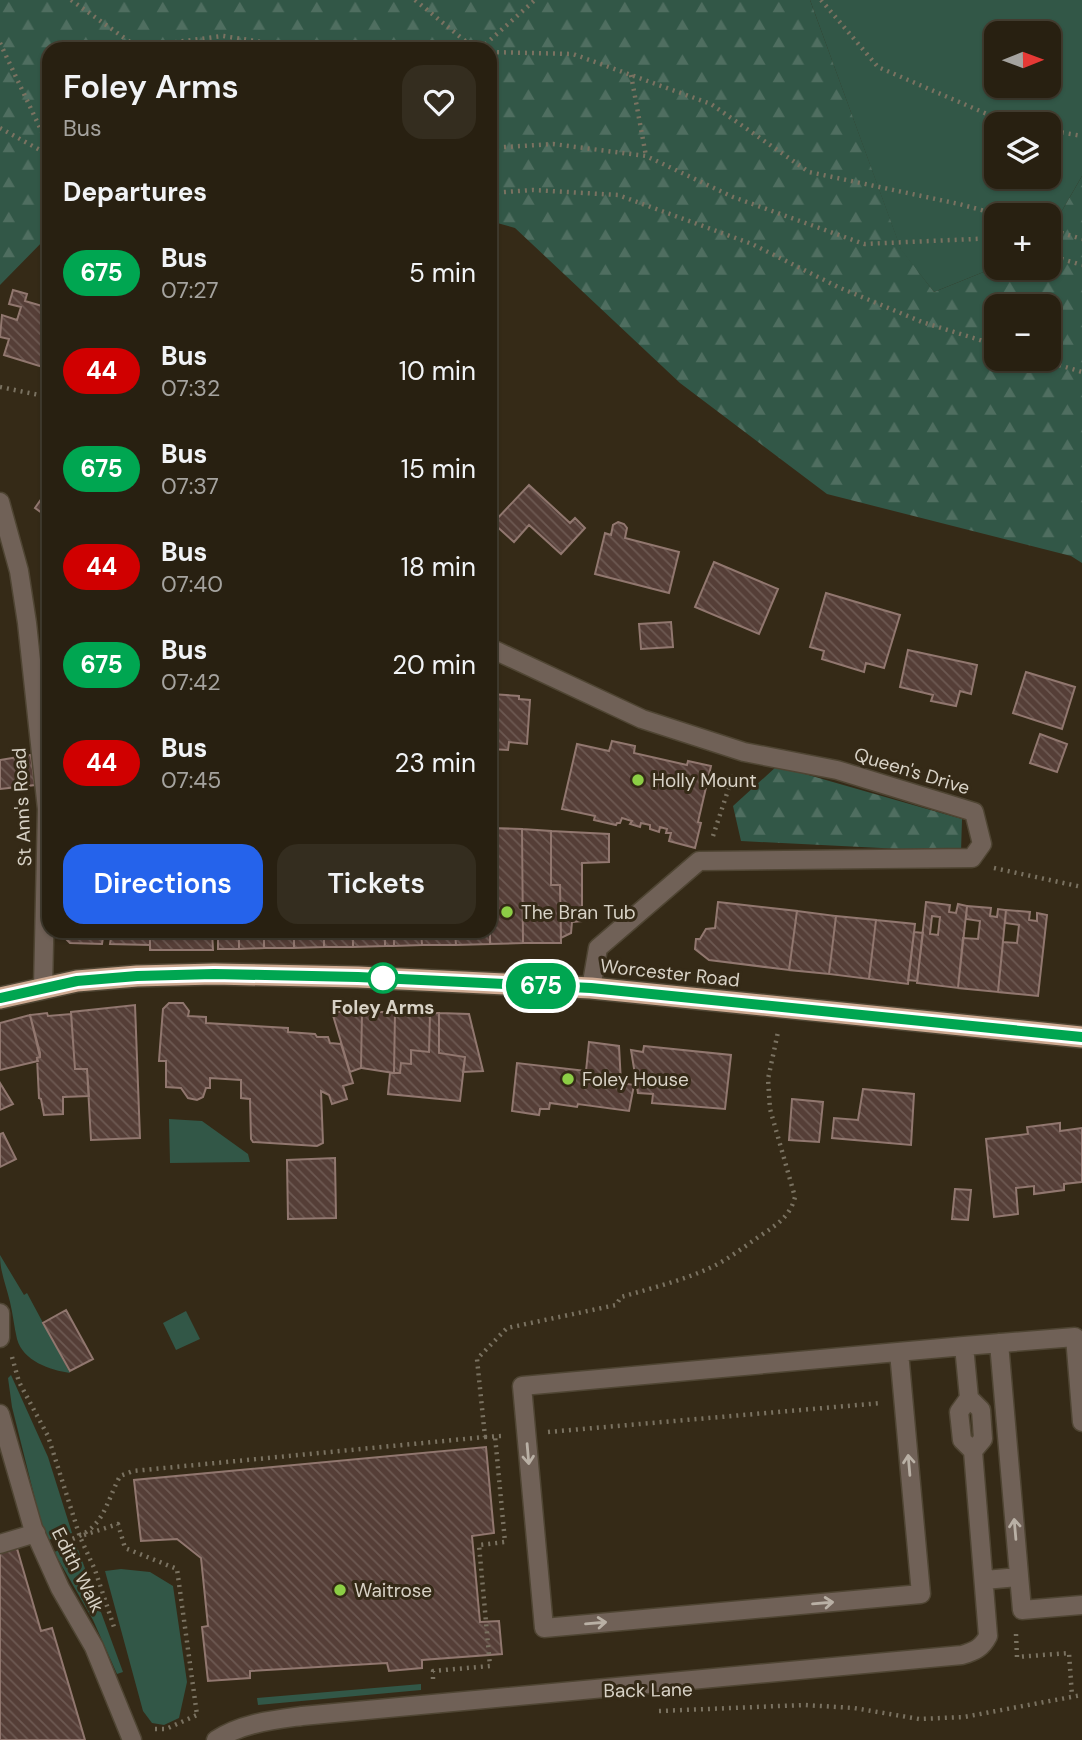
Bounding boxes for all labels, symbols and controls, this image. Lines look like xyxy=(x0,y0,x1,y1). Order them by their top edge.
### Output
north arrow xyxy=(984,21,1060,98)
map controls xyxy=(984,21,1061,371)
text: Foley Arms xyxy=(63,65,239,108)
button: heart xyxy=(402,65,476,139)
button: layers xyxy=(984,112,1061,189)
text: Bus xyxy=(63,113,102,143)
text: Departures xyxy=(63,175,207,209)
button: + xyxy=(984,203,1061,280)
text: Bus xyxy=(161,241,207,275)
text: 5 min xyxy=(409,256,476,290)
text: 675 xyxy=(80,257,123,288)
text: 07:27 xyxy=(161,275,218,305)
button: − xyxy=(984,294,1061,371)
text: Bus xyxy=(161,339,207,373)
text: 10 min xyxy=(399,354,476,388)
text: 44 xyxy=(86,355,117,386)
text: 07:32 xyxy=(161,373,220,403)
text: Bus xyxy=(161,437,207,471)
text: 15 min xyxy=(401,452,476,486)
text: 675 xyxy=(80,453,123,484)
text: 07:37 xyxy=(161,471,219,501)
text: Bus xyxy=(161,535,207,569)
text: 18 min xyxy=(401,550,476,584)
text: 44 xyxy=(86,551,117,582)
text: 07:40 xyxy=(161,569,223,599)
text: Bus xyxy=(161,633,207,667)
text: 20 min xyxy=(392,648,476,682)
text: 675 xyxy=(80,649,123,680)
text: 07:42 xyxy=(161,667,221,697)
text: Bus xyxy=(161,731,207,765)
street label: Queen's Drive xyxy=(851,742,973,800)
text: 23 min xyxy=(394,746,476,780)
street label: St Ann's Road xyxy=(6,747,38,867)
text: 44 xyxy=(86,747,117,778)
text: 07:45 xyxy=(161,765,221,795)
place label: Holly Mount xyxy=(652,768,757,793)
marker: Holly Mount xyxy=(630,772,646,788)
button: Directions xyxy=(63,844,263,924)
button: Tickets xyxy=(277,844,476,924)
place label: The Bran Tub xyxy=(521,900,636,925)
marker: The Bran Tub xyxy=(499,904,515,920)
street label: Worcester Road xyxy=(599,953,741,993)
marker: Foley Arms xyxy=(368,963,398,993)
line badge: 675 xyxy=(501,963,581,1009)
text: 675 xyxy=(520,970,562,1001)
place label: Foley Arms xyxy=(332,995,434,1020)
place label: Foley House xyxy=(582,1067,689,1092)
marker: Foley House xyxy=(560,1071,576,1087)
one-way arrow xyxy=(522,1442,535,1465)
one-way arrow xyxy=(902,1454,915,1477)
one-way arrow xyxy=(1008,1518,1021,1541)
street label: Edith Walk xyxy=(46,1523,110,1617)
place label: Waitrose xyxy=(354,1578,432,1603)
marker: Waitrose xyxy=(332,1582,348,1598)
one-way arrow xyxy=(811,1596,834,1609)
one-way arrow xyxy=(585,1616,607,1629)
street label: Back Lane xyxy=(603,1677,693,1703)

